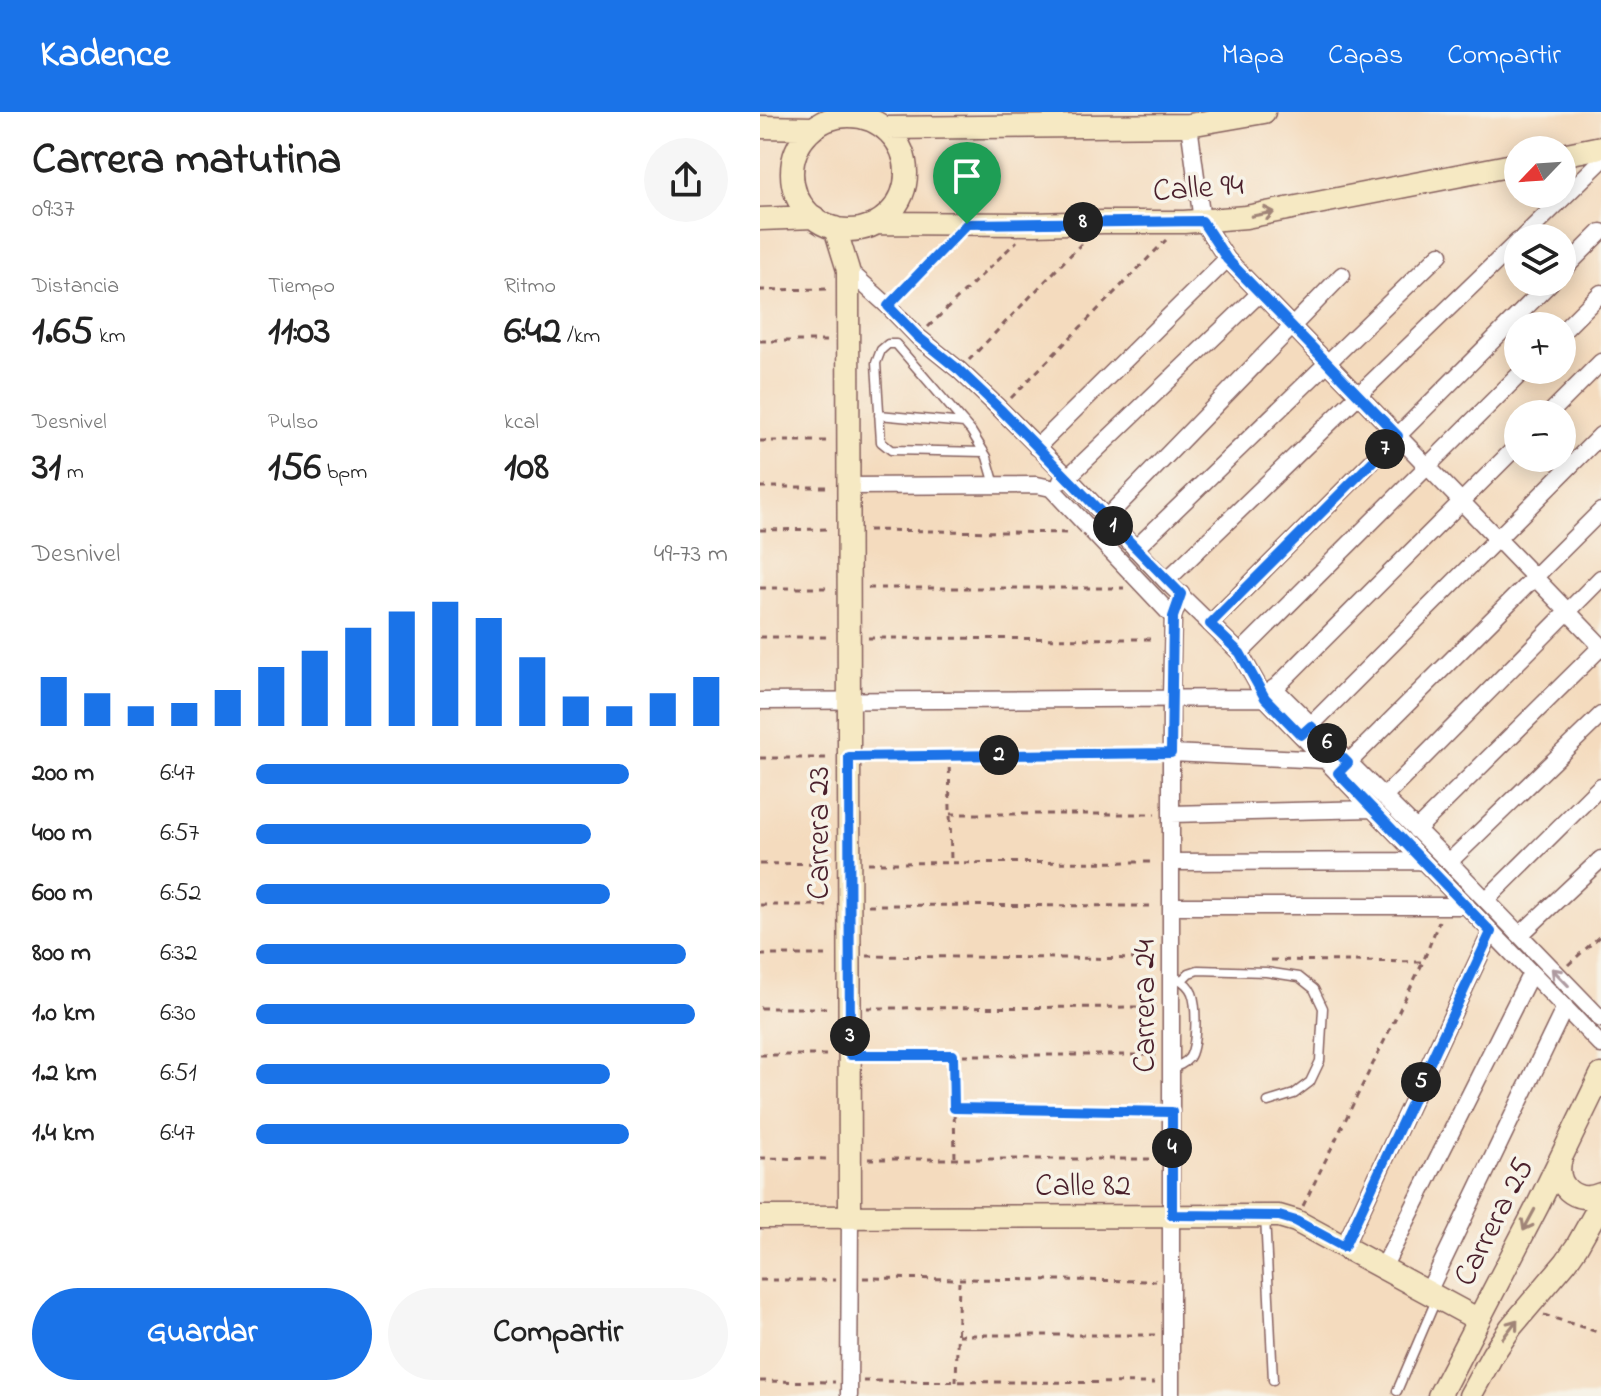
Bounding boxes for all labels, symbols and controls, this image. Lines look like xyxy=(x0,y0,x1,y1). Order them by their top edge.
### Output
text: Kadence xyxy=(40,28,170,84)
text: Mapa xyxy=(1222,36,1284,77)
text: Capas xyxy=(1328,36,1403,77)
text: Compartir xyxy=(1447,36,1561,77)
text: Carrera matutina xyxy=(32,129,341,193)
north arrow xyxy=(1504,136,1576,208)
map controls xyxy=(1504,136,1576,472)
button: share xyxy=(644,138,728,222)
pin xyxy=(933,142,1001,224)
icon: arrive xyxy=(945,154,989,198)
street label: Calle 94 xyxy=(1151,163,1245,216)
text: 09:37 xyxy=(32,191,75,229)
pin: 8 xyxy=(1063,202,1103,242)
one-way arrow xyxy=(1249,205,1275,220)
text: 8 xyxy=(1079,206,1087,238)
button: layers xyxy=(1504,224,1576,296)
text: Distancia xyxy=(32,271,119,303)
text: Tiempo xyxy=(268,271,335,303)
text: Ritmo xyxy=(504,271,556,303)
text: 1.65 xyxy=(32,303,93,362)
text: 11:03 xyxy=(268,303,331,362)
text: 6:42 xyxy=(504,303,561,362)
button: + xyxy=(1504,312,1576,384)
text: km xyxy=(93,321,126,353)
text: /km xyxy=(561,321,600,353)
button: − xyxy=(1504,400,1576,472)
text: Desnivel xyxy=(32,407,107,439)
text: Pulso xyxy=(268,407,318,439)
text: kcal xyxy=(504,407,539,439)
pin: 7 xyxy=(1365,429,1405,469)
text: 7 xyxy=(1380,433,1390,465)
text: 31 xyxy=(32,439,61,498)
text: 156 xyxy=(268,439,321,498)
text: 108 xyxy=(504,439,549,498)
text: m xyxy=(61,457,84,489)
text: bpm xyxy=(321,457,367,489)
pin: 1 xyxy=(1093,506,1133,546)
text: 1 xyxy=(1110,510,1117,542)
text: Desnivel xyxy=(32,536,120,574)
text: 49–73 m xyxy=(654,536,728,574)
pin: 6 xyxy=(1307,723,1347,763)
text: 6 xyxy=(1322,727,1332,759)
pin: 2 xyxy=(979,735,1019,775)
text: 2 xyxy=(994,739,1004,771)
text: 200 m xyxy=(32,755,94,793)
text: 6:47 xyxy=(160,755,195,793)
street label: Carrera 23 xyxy=(797,766,844,900)
text: 400 m xyxy=(32,815,92,853)
text: 6:57 xyxy=(160,815,199,853)
text: 600 m xyxy=(32,875,93,913)
text: 6:52 xyxy=(160,875,201,913)
text: 800 m xyxy=(32,935,91,973)
text: 6:32 xyxy=(160,935,197,973)
street label: Carrera 24 xyxy=(1123,939,1170,1073)
one-way arrow xyxy=(1551,968,1570,987)
text: 1.0 km xyxy=(32,995,95,1033)
text: 6:30 xyxy=(160,995,196,1033)
pin: 3 xyxy=(830,1016,870,1056)
text: 3 xyxy=(845,1020,855,1052)
text: 1.2 km xyxy=(32,1055,97,1093)
text: 6:51 xyxy=(160,1055,197,1093)
pin: 5 xyxy=(1401,1062,1441,1102)
text: 5 xyxy=(1415,1066,1427,1098)
text: 1.4 km xyxy=(32,1115,94,1153)
text: 6:47 xyxy=(160,1115,195,1153)
pin: 4 xyxy=(1152,1128,1192,1168)
text: 4 xyxy=(1167,1132,1177,1164)
street label: Carrera 25 xyxy=(1443,1150,1547,1295)
street label: Calle 82 xyxy=(1035,1164,1131,1211)
one-way arrow xyxy=(1521,1208,1537,1232)
button: Guardar xyxy=(32,1288,372,1380)
button: Compartir xyxy=(388,1288,728,1380)
one-way arrow xyxy=(1502,1319,1519,1340)

